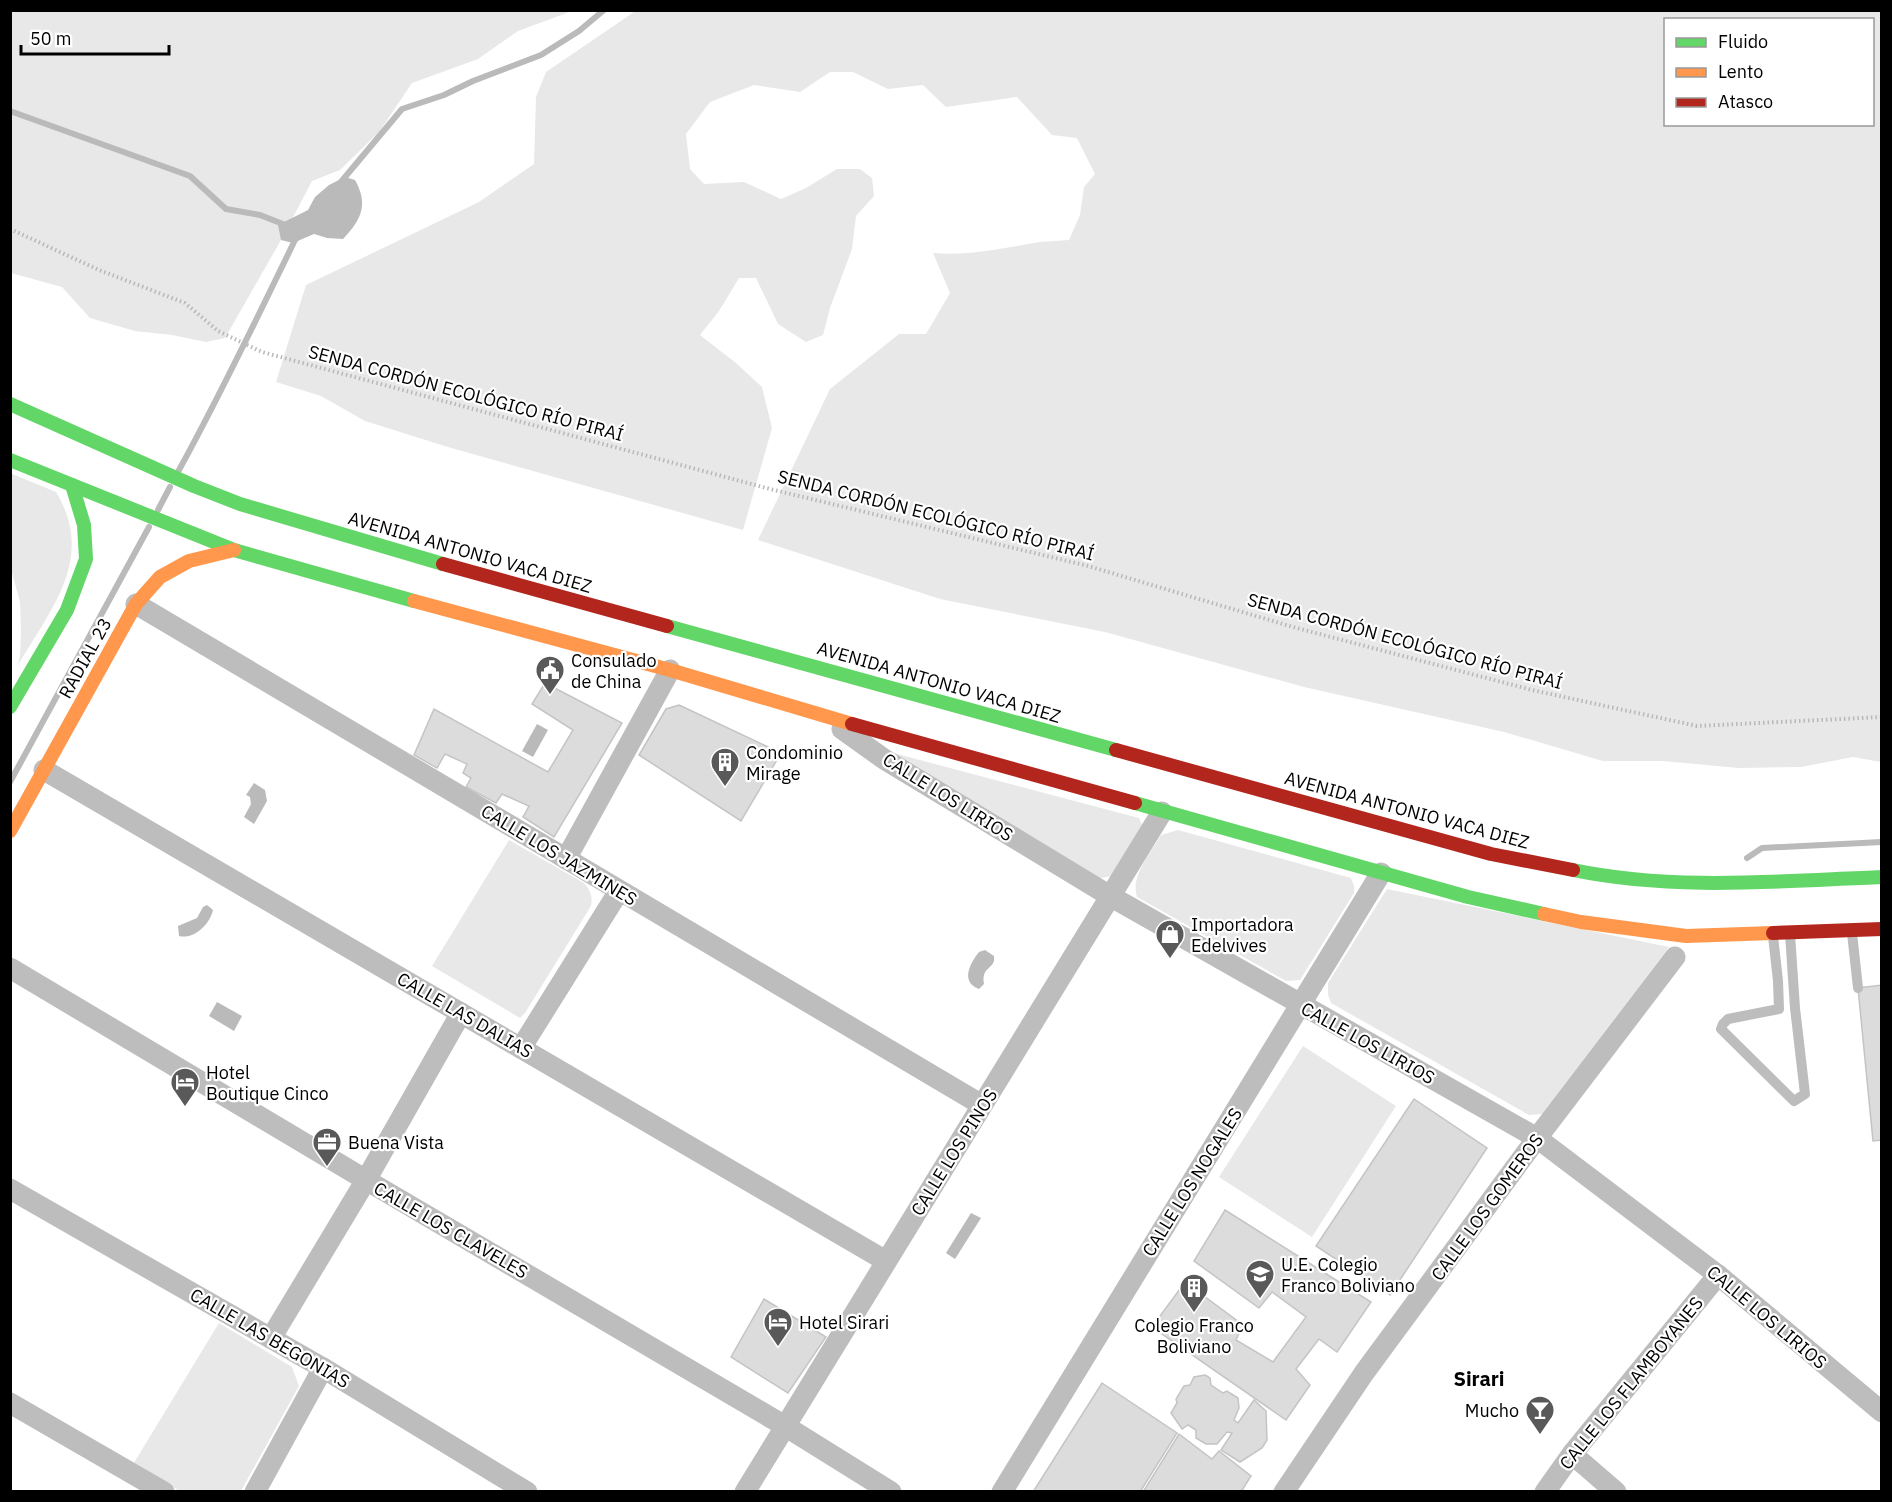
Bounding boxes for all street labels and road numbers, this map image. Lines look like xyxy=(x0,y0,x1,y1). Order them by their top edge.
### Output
street label: SENDA CORDÓN ECOLÓGICO RÍO PIRAÍ xyxy=(306,340,626,446)
street label: SENDA CORDÓN ECOLÓGICO RÍO PIRAÍ xyxy=(775,464,1097,566)
street label: AVENIDA ANTONIO VACA DIEZ xyxy=(346,506,594,598)
street label: SENDA CORDÓN ECOLÓGICO RÍO PIRAÍ xyxy=(1245,588,1565,694)
street label: RADIAL 23 xyxy=(53,614,117,702)
street label: AVENIDA ANTONIO VACA DIEZ xyxy=(815,636,1063,728)
street label: CALLE LOS LIRIOS xyxy=(878,748,1018,846)
street label: AVENIDA ANTONIO VACA DIEZ xyxy=(1282,766,1532,854)
street label: CALLE LOS JAZMINES xyxy=(477,799,641,911)
street label: CALLE LAS DALIAS xyxy=(393,967,537,1063)
street label: CALLE LOS LIRIOS xyxy=(1297,997,1439,1089)
street label: CALLE LOS PINOS xyxy=(906,1084,1002,1220)
street label: CALLE LOS NOGALES xyxy=(1137,1103,1247,1261)
street label: CALLE LOS GOMEROS xyxy=(1426,1129,1548,1285)
street label: CALLE LOS CLAVELES xyxy=(370,1176,532,1284)
street label: CALLE LOS LIRIOS xyxy=(1702,1260,1832,1374)
street label: CALLE LAS BEGONIAS xyxy=(186,1283,354,1393)
street label: CALLE LOS FLAMBOYANES xyxy=(1554,1292,1708,1474)

